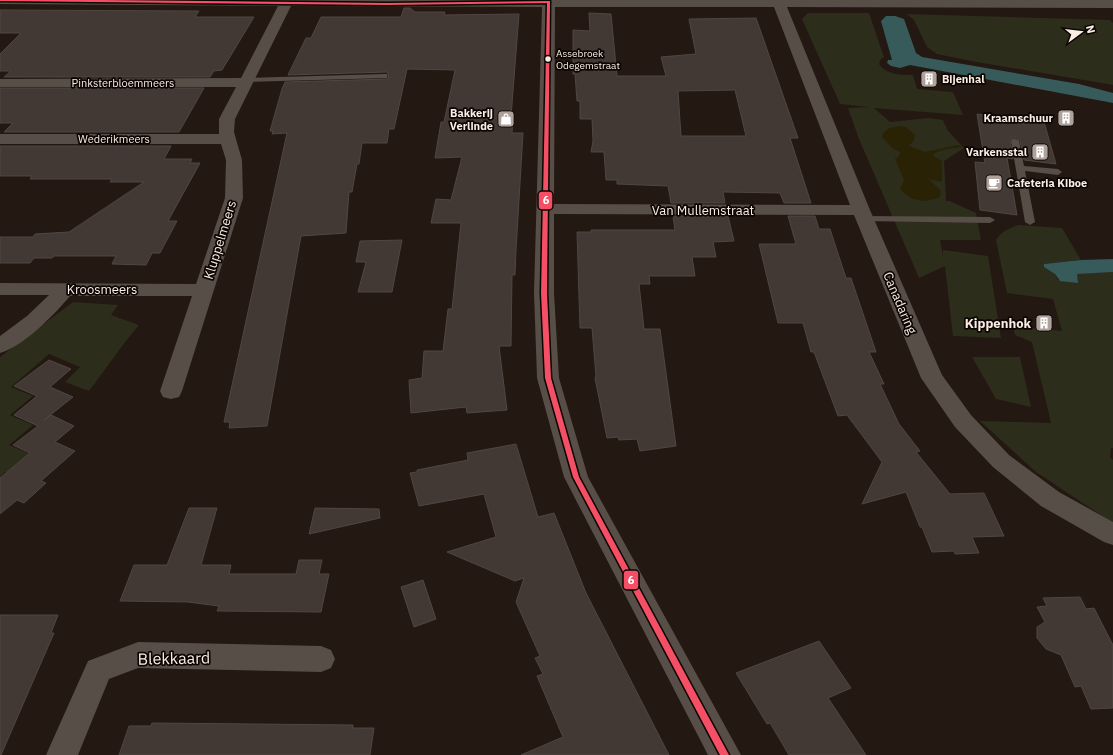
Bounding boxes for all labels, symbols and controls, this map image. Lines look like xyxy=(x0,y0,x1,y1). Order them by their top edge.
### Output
north arrow xyxy=(1061,12,1101,52)
text: N xyxy=(1083,24,1098,35)
place label: Assebroek Odegemstraat xyxy=(556,47,620,72)
marker: Assebroek Odegemstraat xyxy=(543,54,553,64)
building icon: Bijenhal xyxy=(919,69,939,89)
place label: Bijenhal xyxy=(942,72,985,86)
street label: Pinksterbloemmeers xyxy=(72,76,174,90)
place label: Bakkerij Verlinde xyxy=(450,106,493,133)
building icon: Kraamschuur xyxy=(1056,108,1076,128)
shop icon: Bakkerij Verlinde xyxy=(496,109,516,129)
place label: Kraamschuur xyxy=(983,111,1054,125)
street label: Wederikmeers xyxy=(78,132,150,146)
building icon: Varkensstal xyxy=(1030,142,1050,162)
place label: Varkensstal xyxy=(966,145,1028,159)
cafe icon: Cafeteria Kiboe xyxy=(984,173,1004,193)
place label: Cafeteria Kiboe xyxy=(1007,176,1087,190)
line badge: 6 xyxy=(538,191,553,210)
text: 6 xyxy=(543,193,550,207)
street label: Kluppelmeers xyxy=(200,198,240,282)
street label: Van Mullemstraat xyxy=(652,202,754,219)
street label: Canadaring xyxy=(879,269,921,337)
street label: Kroosmeers xyxy=(67,281,137,298)
building icon: Kippenhok xyxy=(1034,313,1054,333)
place label: Kippenhok xyxy=(965,315,1031,332)
line badge: 6 xyxy=(623,570,639,590)
text: 6 xyxy=(628,573,635,587)
street label: Blekkaard xyxy=(138,647,210,669)

